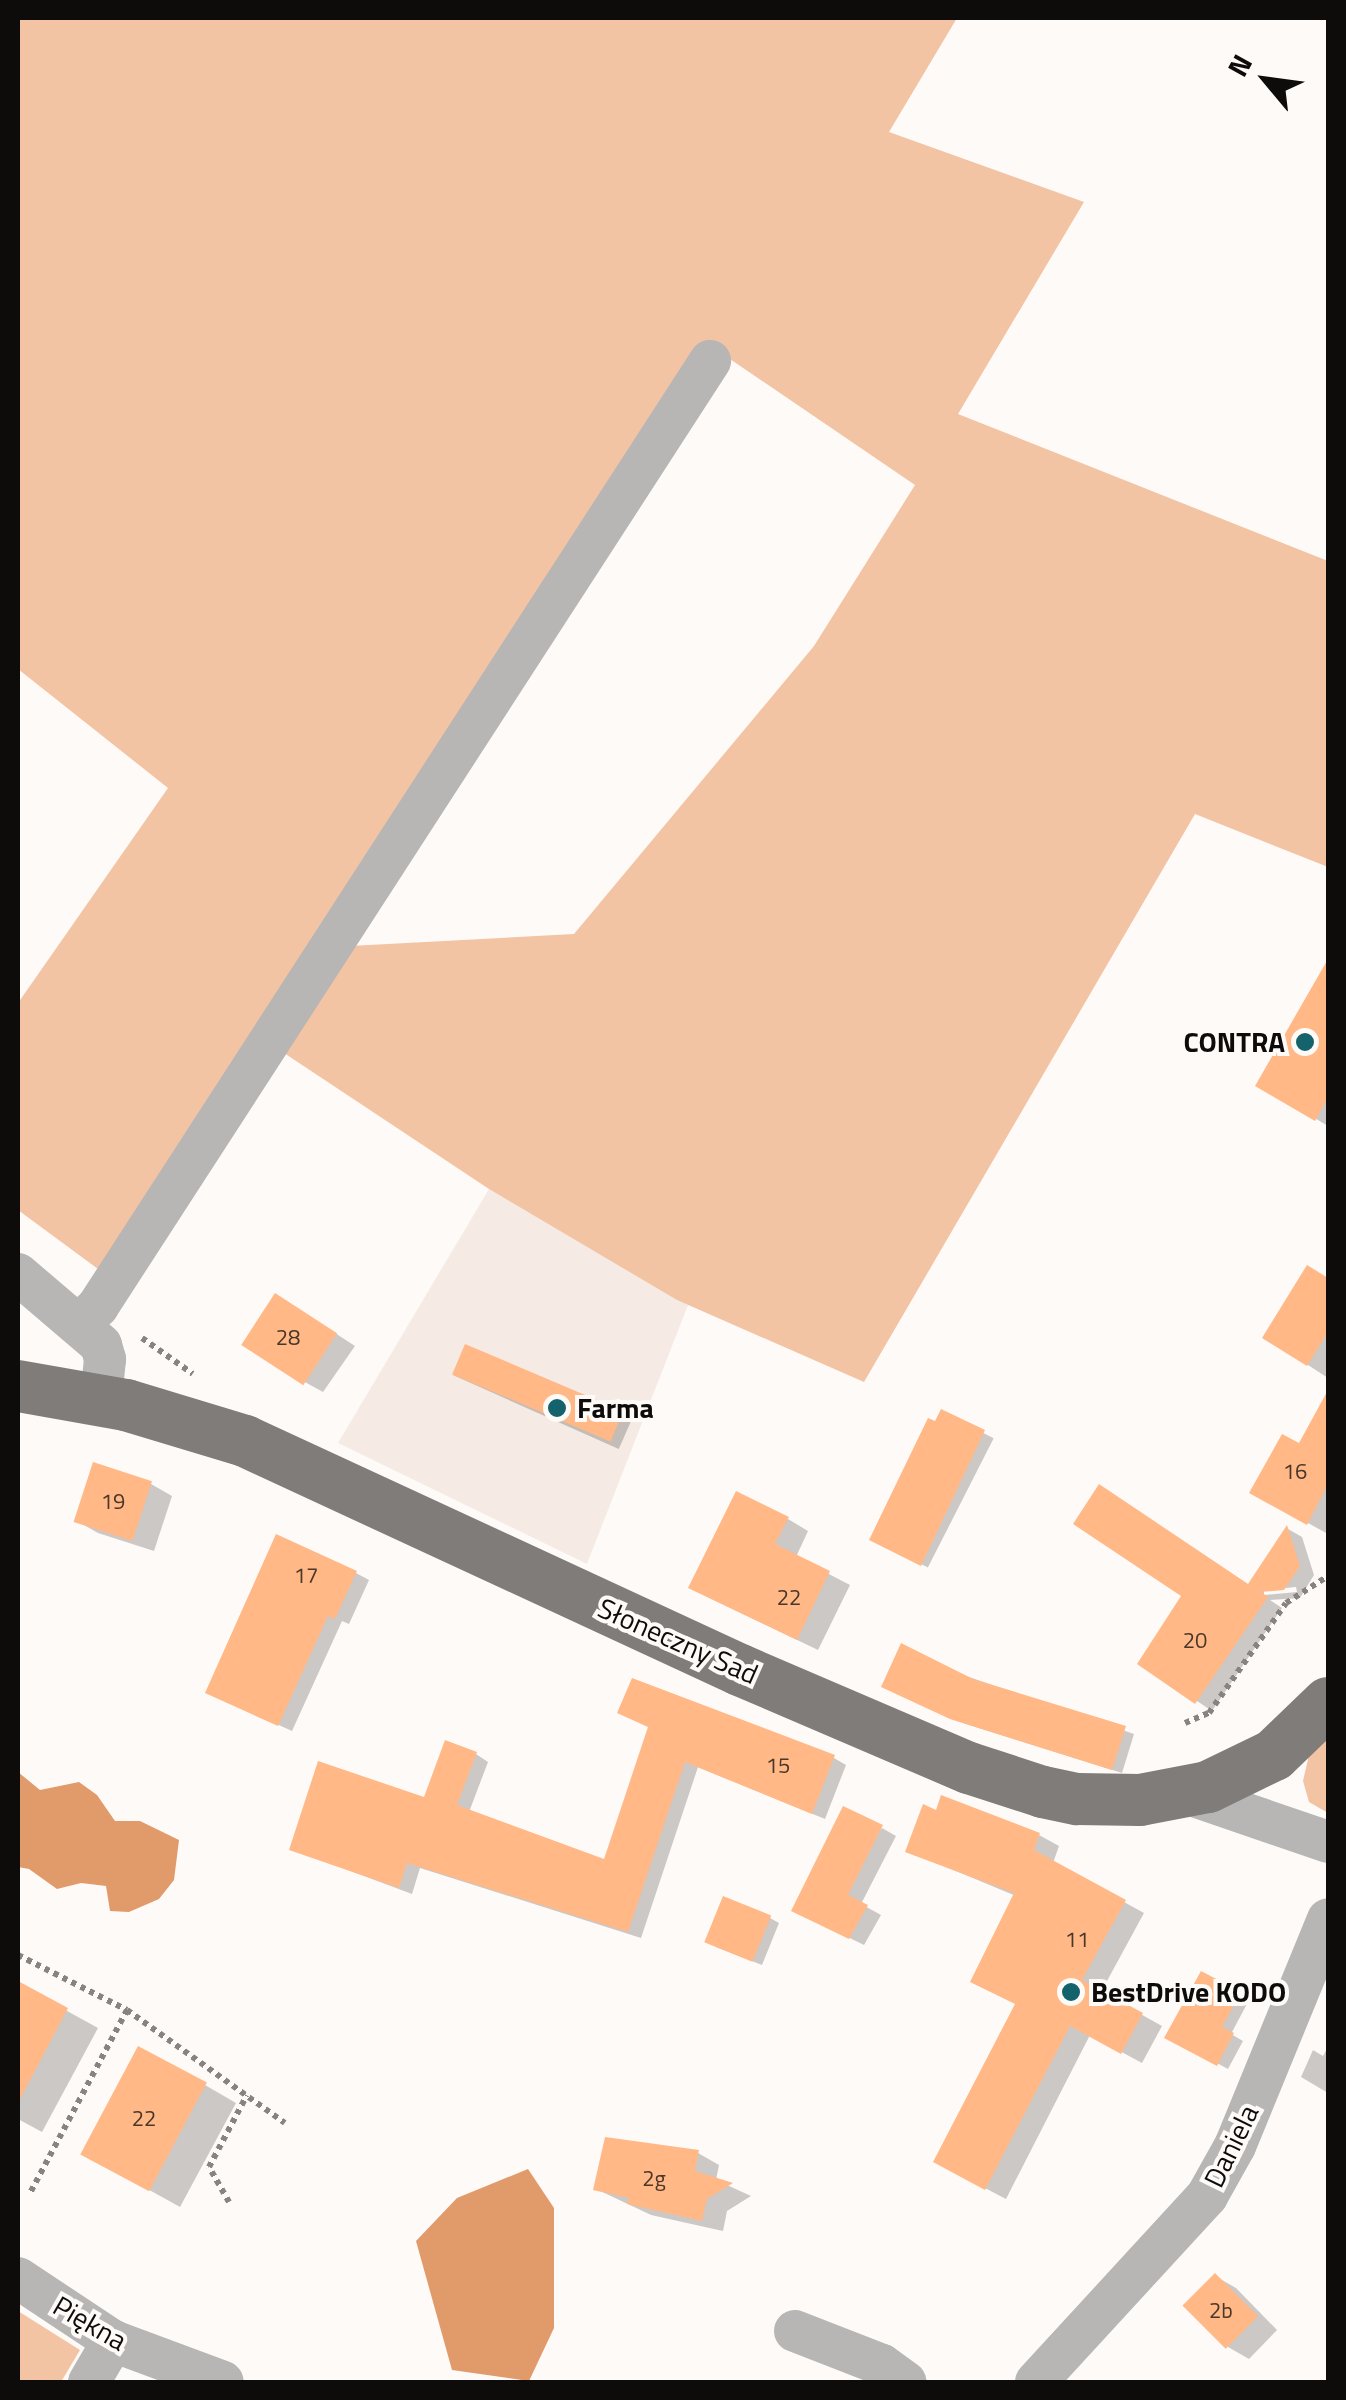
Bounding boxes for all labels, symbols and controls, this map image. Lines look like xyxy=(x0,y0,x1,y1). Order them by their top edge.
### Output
north arrow xyxy=(1216,30,1316,130)
text: N xyxy=(1216,46,1263,84)
place label: CONTRA xyxy=(1184,1025,1285,1059)
marker: CONTRA xyxy=(1294,1031,1316,1053)
house number: 28 xyxy=(276,1325,300,1351)
place label: Farma xyxy=(577,1391,654,1425)
marker: Farma xyxy=(546,1397,568,1419)
house number: 16 xyxy=(1283,1459,1307,1485)
house number: 19 xyxy=(101,1489,125,1515)
house number: 17 xyxy=(294,1563,318,1589)
house number: 22 xyxy=(777,1585,801,1611)
street label: Słoneczny Sad xyxy=(593,1591,763,1691)
house number: 20 xyxy=(1183,1628,1207,1654)
house number: 15 xyxy=(766,1753,790,1779)
house number: 11 xyxy=(1065,1927,1089,1953)
place label: BestDrive KODO xyxy=(1091,1975,1286,2009)
marker: BestDrive KODO xyxy=(1060,1981,1082,2003)
street label: Daniela xyxy=(1197,2099,1265,2193)
house number: 22 xyxy=(132,2106,156,2132)
house number: 2g xyxy=(642,2166,666,2192)
street label: Piękna xyxy=(47,2289,133,2357)
house number: 2b xyxy=(1209,2298,1233,2324)

